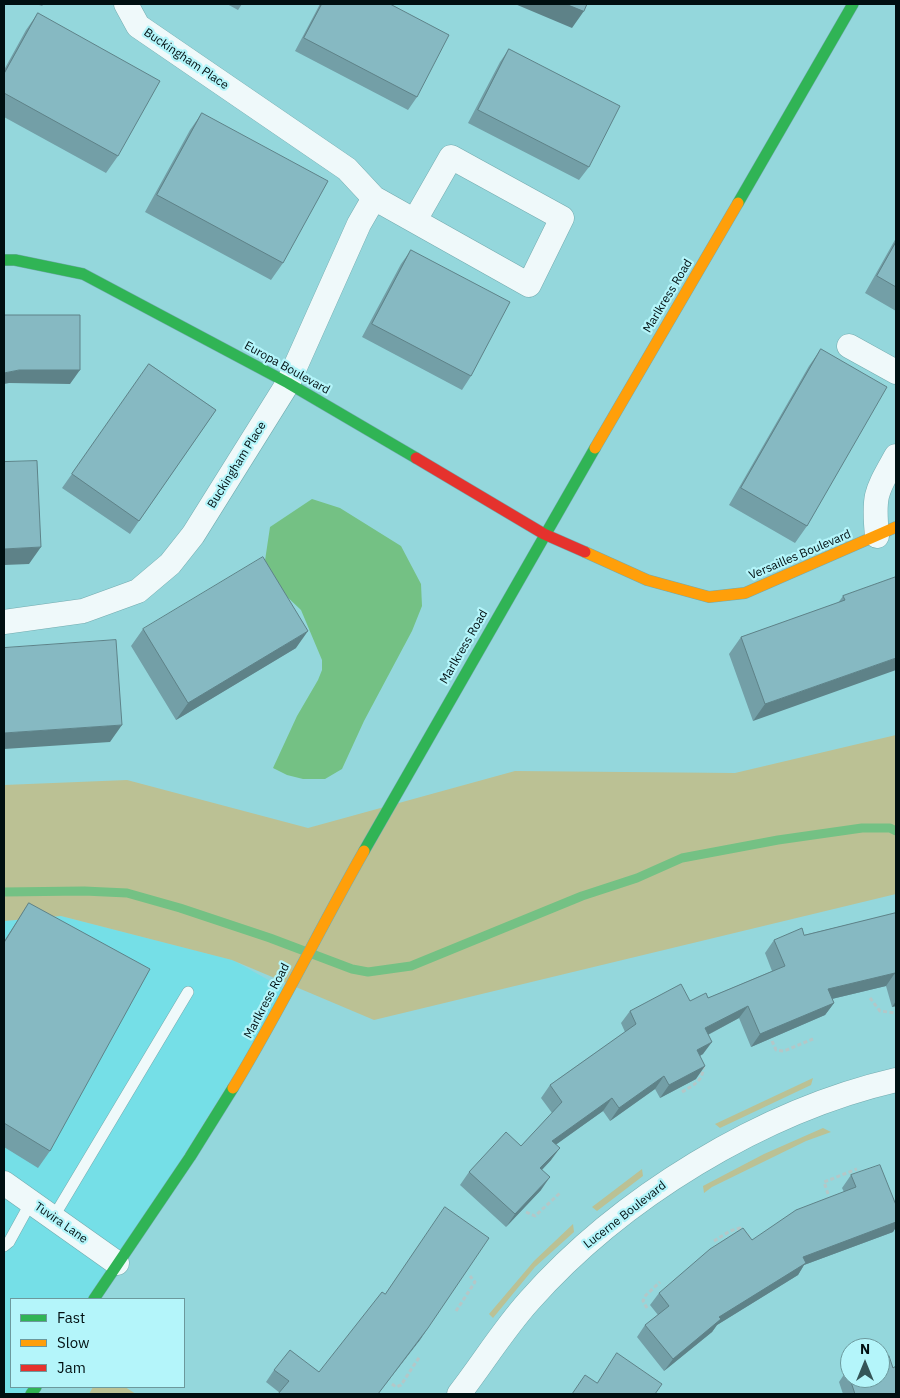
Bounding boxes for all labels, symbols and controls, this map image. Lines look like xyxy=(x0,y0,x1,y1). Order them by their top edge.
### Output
street label: Buckingham Place xyxy=(141,25,231,93)
street label: Marlkress Road xyxy=(640,257,696,335)
street label: Europa Boulevard xyxy=(242,339,332,397)
street label: Buckingham Place xyxy=(205,419,269,511)
street label: Versailles Boulevard xyxy=(747,527,853,583)
street label: Marlkress Road xyxy=(437,607,491,687)
street label: Marlkress Road xyxy=(241,961,293,1041)
street label: Lucerne Boulevard xyxy=(581,1178,669,1252)
street label: Tuvira Lane xyxy=(32,1199,90,1247)
legend xyxy=(10,1298,185,1388)
text: Fast xyxy=(57,1308,85,1327)
text: Slow xyxy=(57,1333,90,1352)
north arrow xyxy=(840,1338,890,1388)
text: N xyxy=(860,1340,870,1358)
text: Jam xyxy=(57,1358,86,1377)

